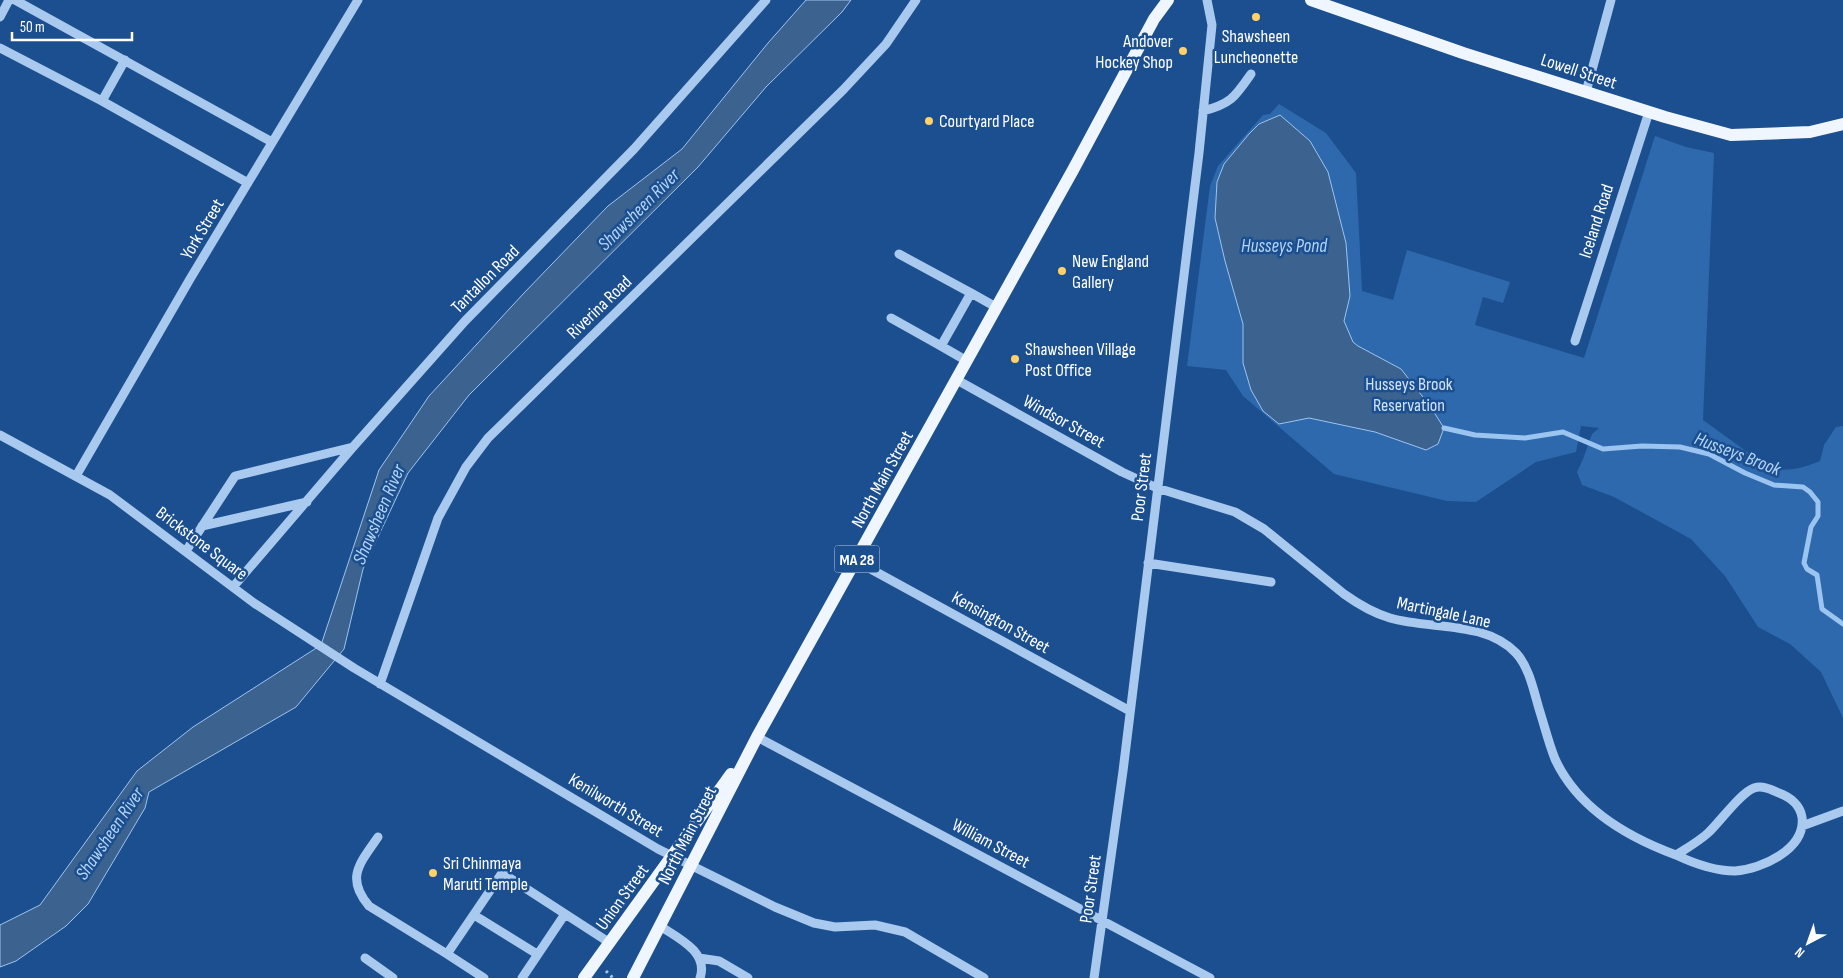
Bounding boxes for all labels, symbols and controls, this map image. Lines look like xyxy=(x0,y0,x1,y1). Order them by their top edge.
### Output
scale bar xyxy=(12,10,132,42)
marker: Shawsheen Luncheonette xyxy=(1250,11,1262,23)
text: 50 m xyxy=(20,18,45,37)
place label: Shawsheen Luncheonette xyxy=(1214,26,1298,68)
place label: Andover Hockey Shop xyxy=(1095,31,1173,73)
marker: Andover Hockey Shop xyxy=(1177,45,1189,57)
street label: Lowell Street xyxy=(1538,49,1620,94)
place label: Courtyard Place xyxy=(939,111,1035,132)
marker: Courtyard Place xyxy=(923,115,935,127)
water label: Shawsheen River xyxy=(593,164,685,256)
street label: Iceland Road xyxy=(1575,182,1618,261)
street label: York Street xyxy=(176,195,229,263)
water label: Husseys Pond xyxy=(1241,235,1328,258)
street label: Tantallon Road xyxy=(447,241,524,318)
place label: New England Gallery xyxy=(1072,251,1149,293)
marker: New England Gallery xyxy=(1056,265,1068,277)
street label: Riverina Road xyxy=(563,271,636,343)
place label: Shawsheen Village Post Office xyxy=(1025,339,1136,381)
marker: Shawsheen Village Post Office xyxy=(1009,353,1021,365)
park label: Husseys Brook Reservation xyxy=(1365,374,1453,416)
street label: Windsor Street xyxy=(1019,390,1109,453)
street label: North Main Street xyxy=(847,427,918,531)
water label: Husseys Brook xyxy=(1691,427,1785,482)
street label: Poor Street xyxy=(1127,451,1156,522)
water label: Shawsheen River xyxy=(348,461,411,568)
street label: Brickstone Square xyxy=(152,502,252,585)
road number: MA 28 xyxy=(834,546,880,572)
street label: Kensington Street xyxy=(948,587,1054,658)
street label: Martingale Lane xyxy=(1395,592,1493,633)
street label: Kenilworth Street xyxy=(565,769,667,842)
street label: North Main Street xyxy=(654,782,721,888)
water label: Shawsheen River xyxy=(71,783,150,884)
street label: William Street xyxy=(948,814,1034,873)
place label: Sri Chinmaya Maruti Temple xyxy=(443,853,528,895)
street label: Poor Street xyxy=(1075,853,1106,924)
street label: Union Street xyxy=(592,860,654,934)
marker: Sri Chinmaya Maruti Temple xyxy=(427,867,439,879)
north arrow xyxy=(1783,918,1833,968)
text: N xyxy=(1791,944,1808,961)

